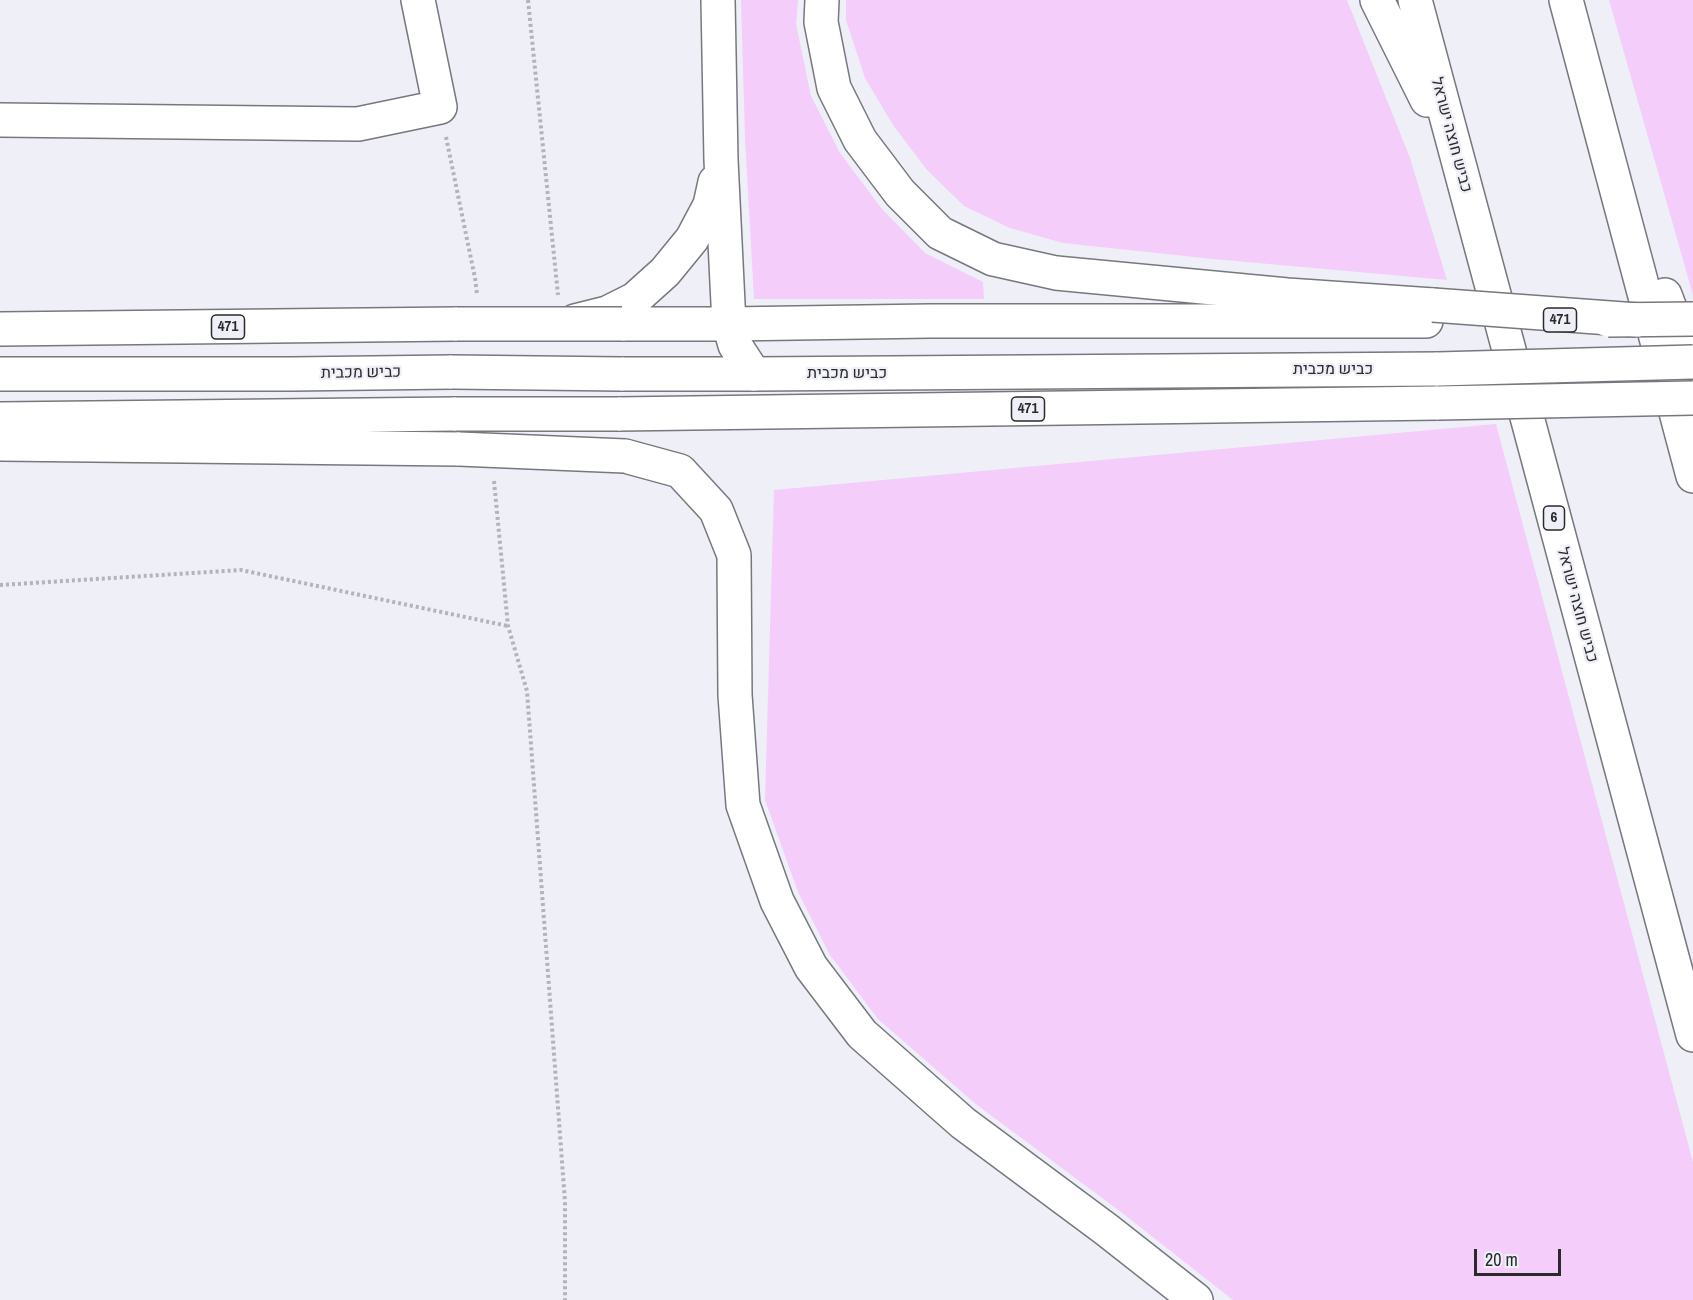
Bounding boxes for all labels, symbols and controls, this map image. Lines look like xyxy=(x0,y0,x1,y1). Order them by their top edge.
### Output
street label: כביש חוצה ישראל xyxy=(1426,75,1476,195)
road number: 471 xyxy=(1544,308,1576,332)
road number: 471 xyxy=(212,315,244,339)
street label: כביש מכבית xyxy=(1293,360,1373,380)
street label: כביש מכבית xyxy=(321,363,401,383)
street label: כביש מכבית xyxy=(807,364,887,384)
road number: 471 xyxy=(1012,397,1044,421)
road number: 6 xyxy=(1544,506,1564,530)
street label: כביש חוצה ישראל xyxy=(1552,545,1602,665)
scale bar xyxy=(1477,1237,1564,1275)
text: 20 m xyxy=(1485,1247,1518,1272)

